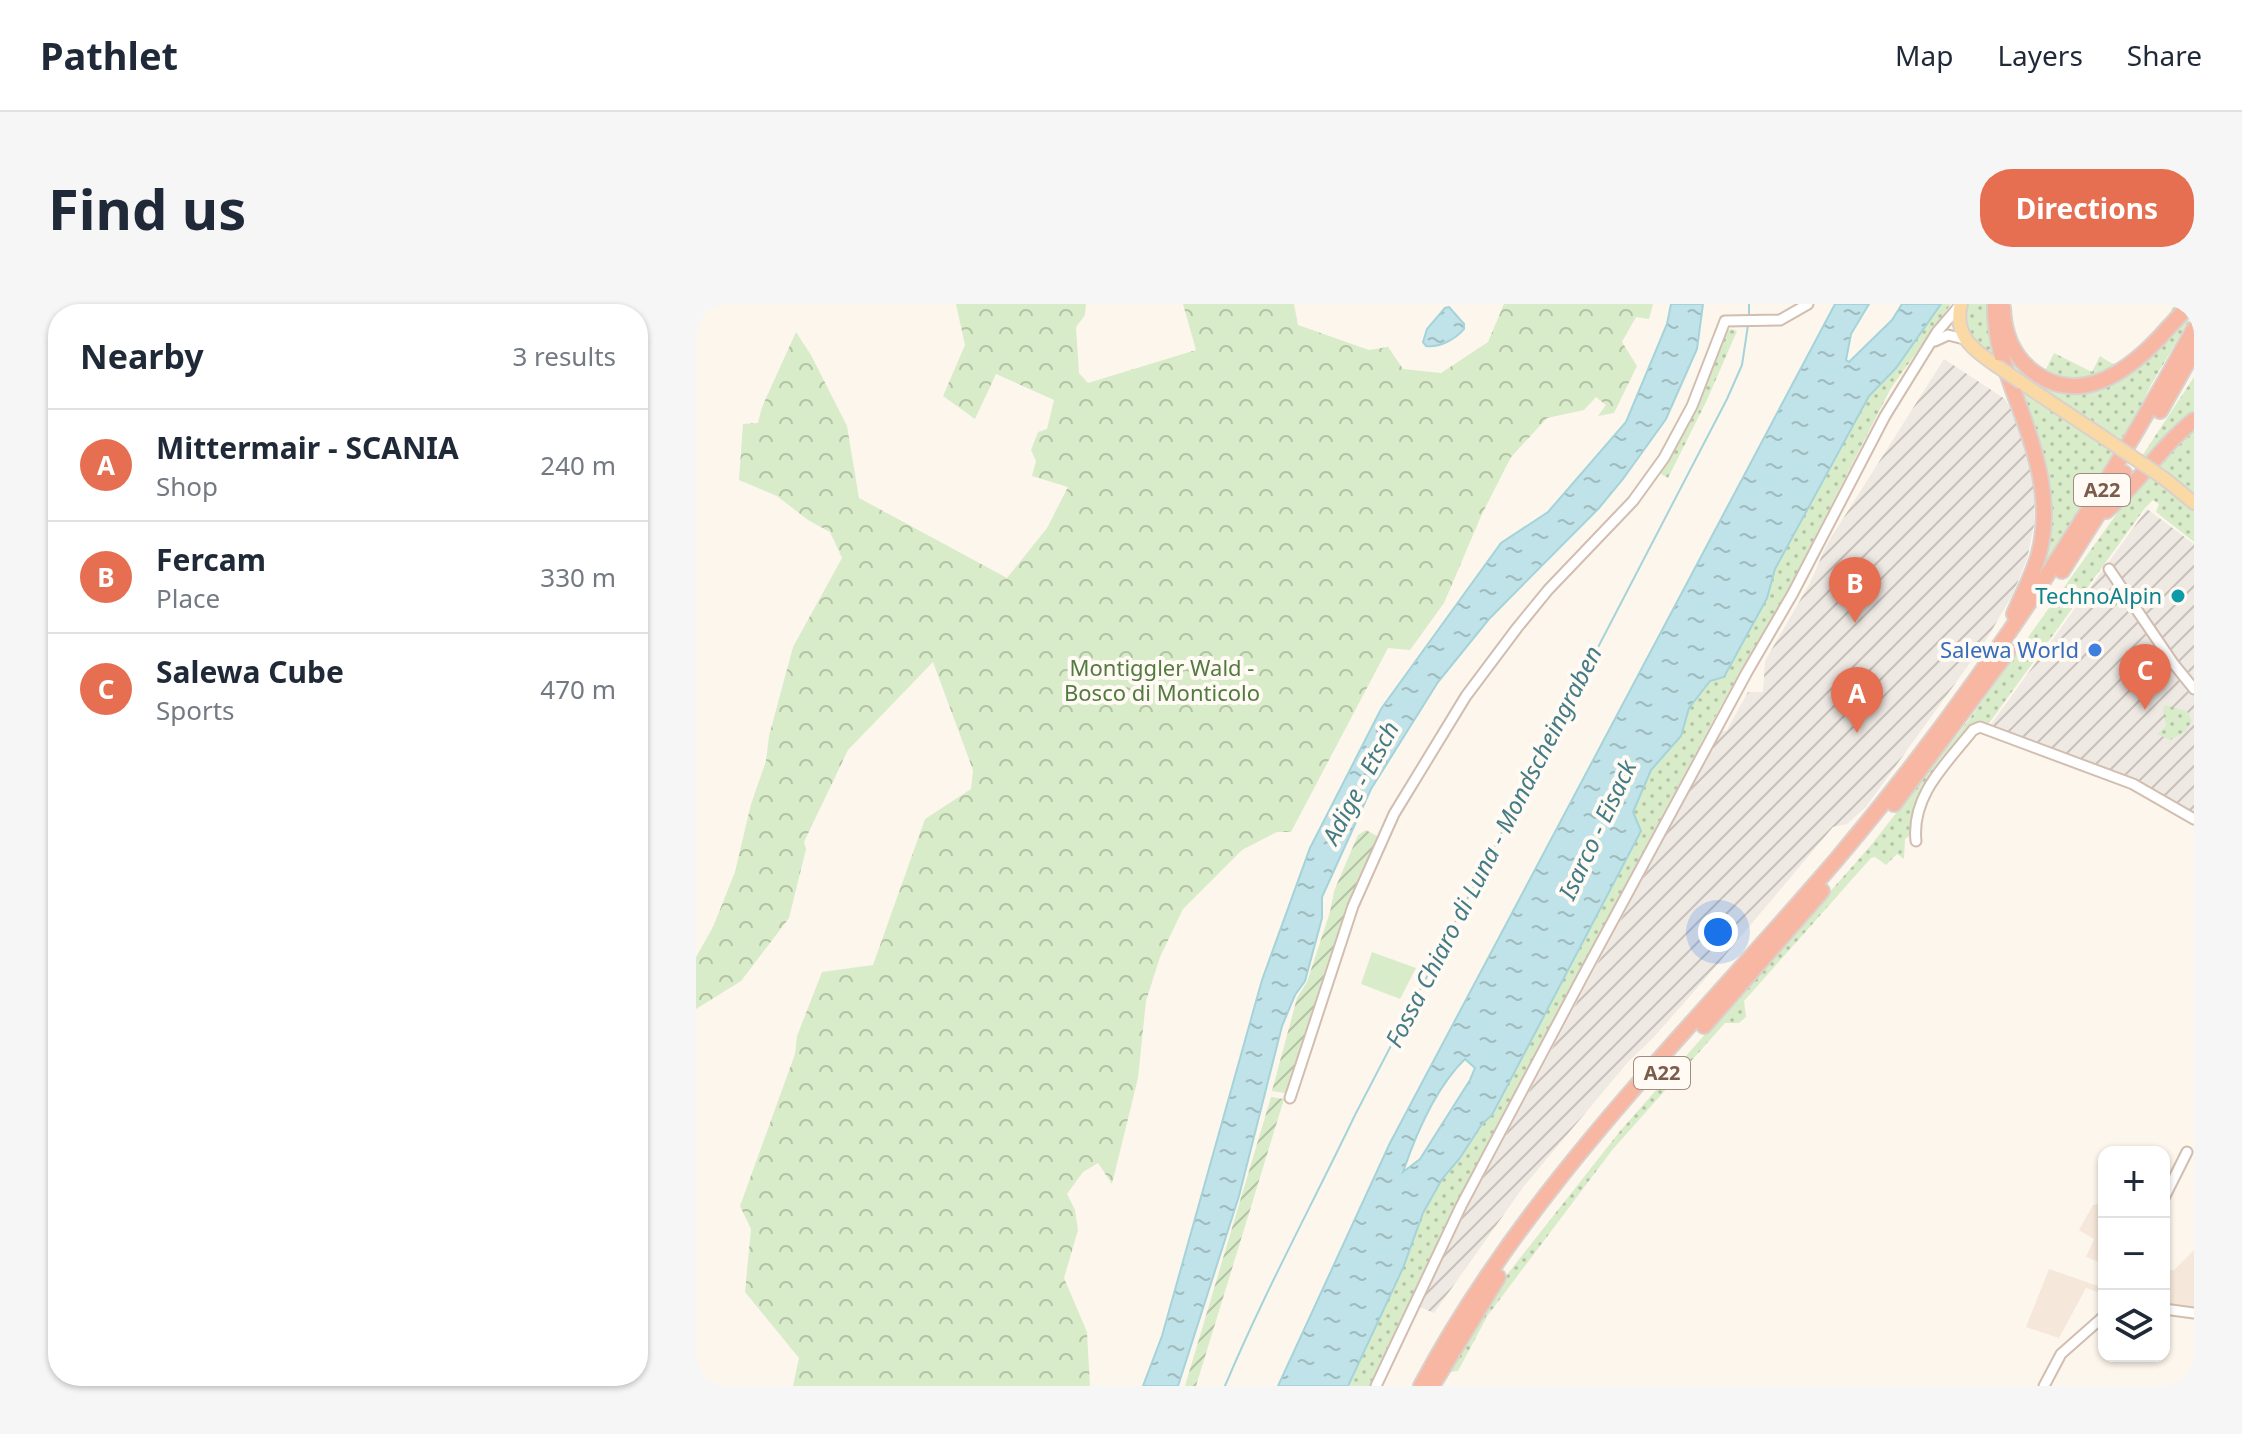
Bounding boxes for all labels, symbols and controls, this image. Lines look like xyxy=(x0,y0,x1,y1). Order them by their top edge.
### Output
text: Pathlet xyxy=(40,29,178,81)
text: Map xyxy=(1895,36,1953,74)
text: Layers xyxy=(1997,36,2083,74)
text: Share xyxy=(2127,36,2202,74)
button: Directions xyxy=(1980,169,2194,247)
text: Find us xyxy=(48,170,246,246)
text: Nearby xyxy=(80,333,204,379)
text: 3 results xyxy=(512,338,616,374)
text: Mittermair - SCANIA xyxy=(156,427,459,468)
text: A xyxy=(97,447,115,483)
text: 240 m xyxy=(540,447,616,483)
text: Shop xyxy=(156,468,218,504)
road number: A22 xyxy=(2074,474,2130,506)
text: Fercam xyxy=(156,539,266,580)
pin: B xyxy=(1829,557,1881,623)
text: B xyxy=(97,559,115,595)
text: 330 m xyxy=(540,559,616,595)
text: Place xyxy=(156,580,220,616)
place label: TechnoAlpin xyxy=(2035,580,2162,610)
marker: TechnoAlpin xyxy=(2169,587,2187,605)
place label: Salewa World xyxy=(1940,634,2079,664)
water label: Fossa Chiaro di Luna - Mondscheingraben xyxy=(1377,640,1609,1053)
marker: Salewa World xyxy=(2086,641,2104,659)
pin: C xyxy=(2119,644,2171,710)
text: Salewa Cube xyxy=(156,651,344,692)
park label: Montiggler Wald - Bosco di Monticolo xyxy=(1064,652,1260,707)
pin: A xyxy=(1831,667,1883,733)
text: C xyxy=(98,671,114,707)
text: 470 m xyxy=(540,671,616,707)
text: Sports xyxy=(156,692,235,728)
water label: Adige - Etsch xyxy=(1313,715,1406,851)
water label: Isarco - Eisack xyxy=(1549,753,1644,905)
your location xyxy=(1698,912,1738,952)
road number: A22 xyxy=(1634,1057,1690,1089)
map controls xyxy=(2098,1146,2170,1362)
button: + xyxy=(2098,1146,2170,1218)
button: − xyxy=(2098,1218,2170,1290)
button: layers xyxy=(2098,1290,2170,1362)

